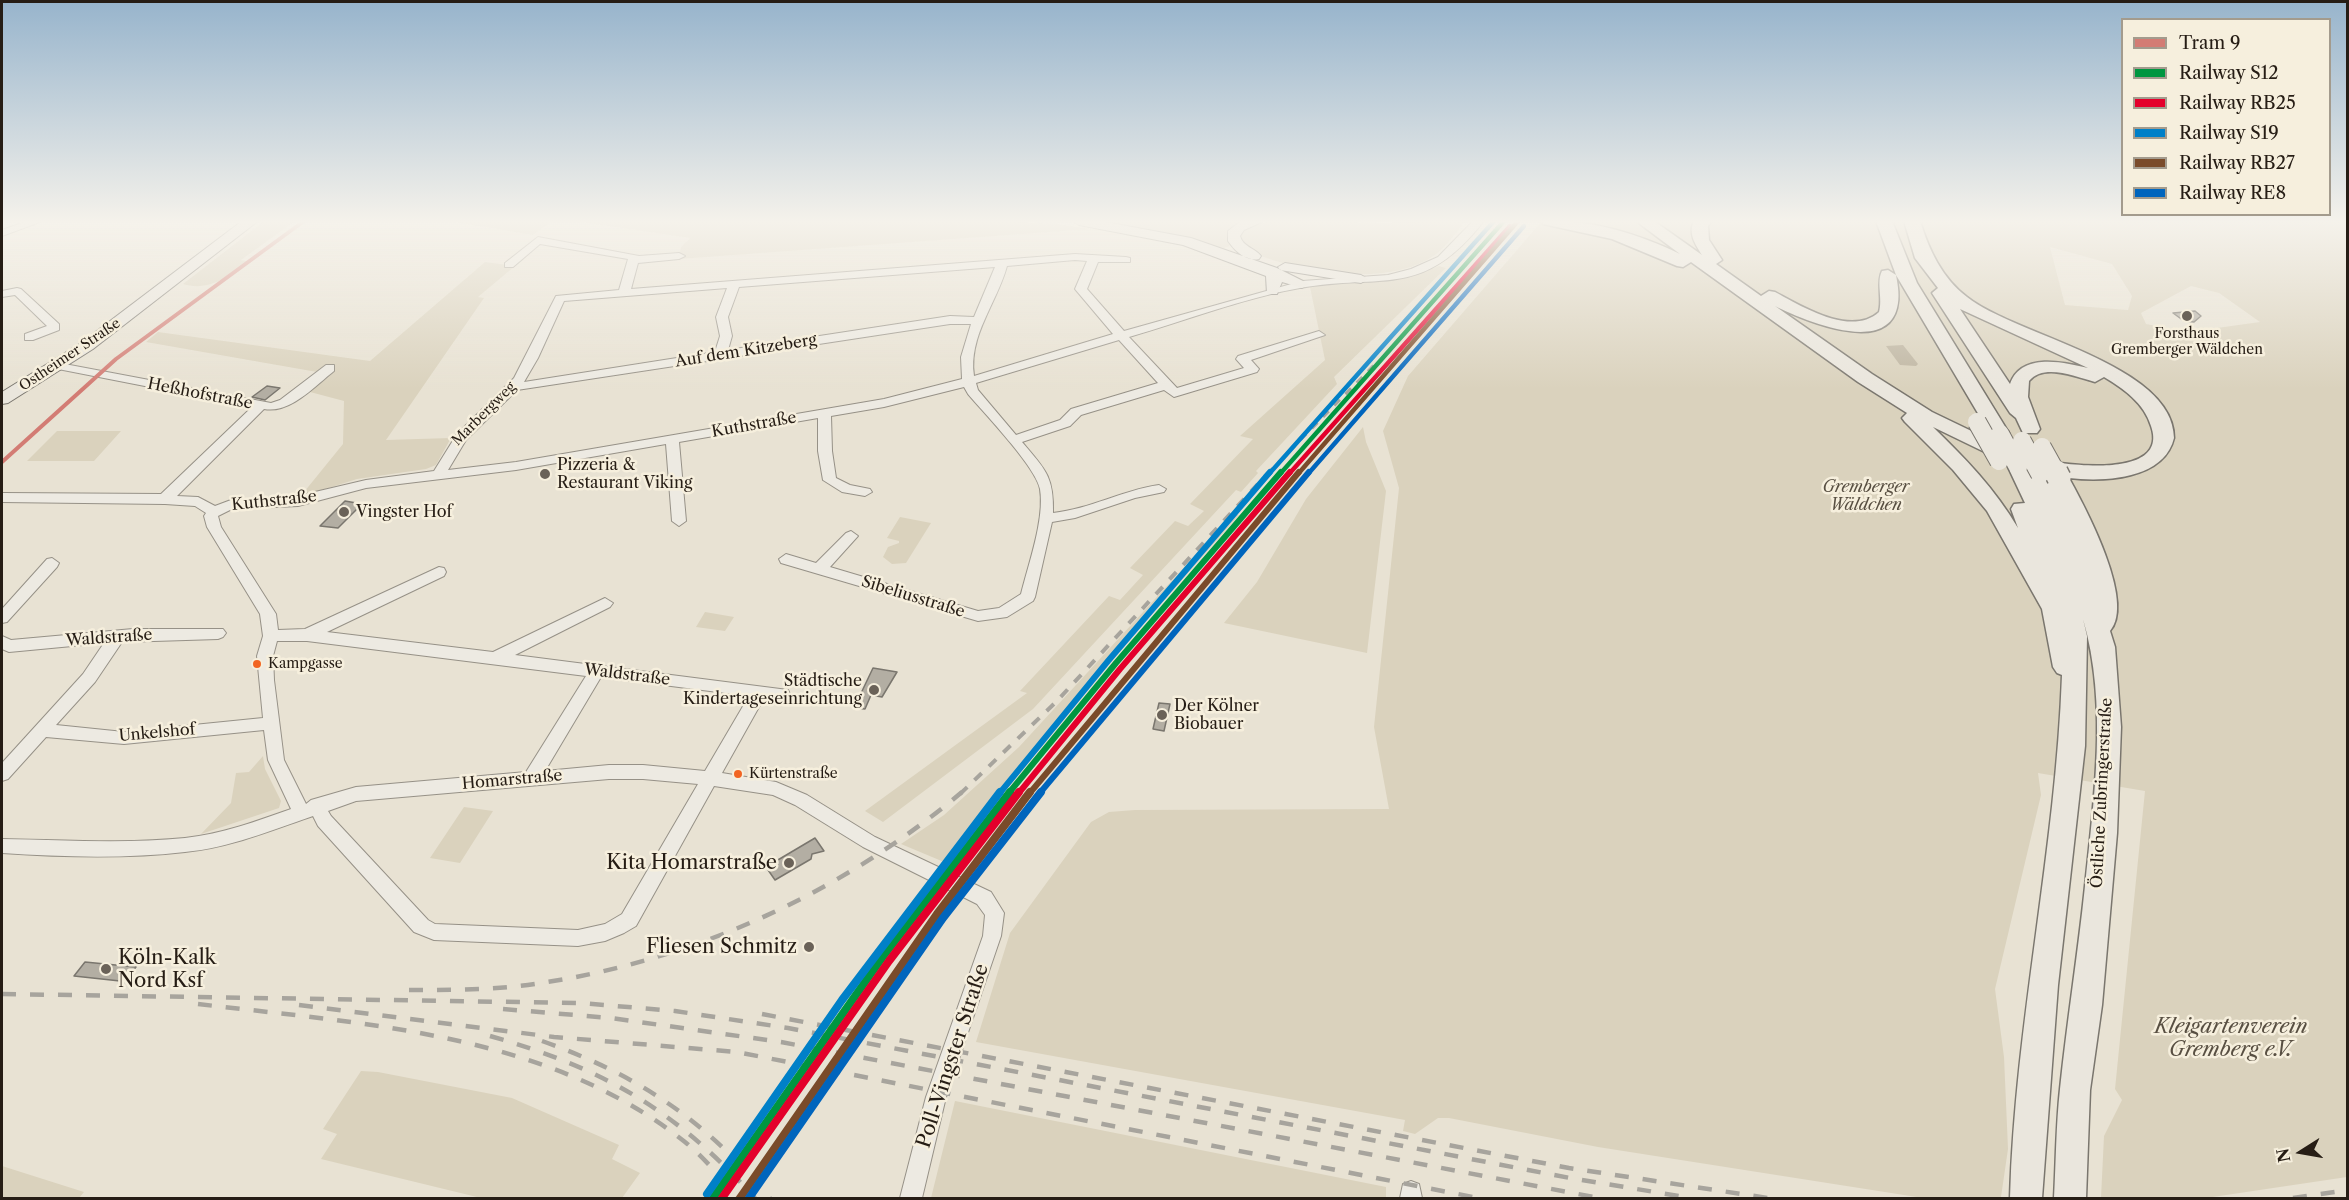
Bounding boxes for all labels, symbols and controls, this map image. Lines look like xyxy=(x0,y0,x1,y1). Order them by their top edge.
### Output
legend xyxy=(2121,18,2331,216)
text: Tram 9 xyxy=(2179,32,2240,54)
text: Railway S12 xyxy=(2179,62,2279,84)
text: Railway RB25 xyxy=(2179,92,2296,114)
text: Railway S19 xyxy=(2179,122,2279,144)
text: Railway RB27 xyxy=(2179,152,2295,174)
text: Railway RE8 xyxy=(2179,182,2286,204)
marker: Forsthaus Gremberger Wäldchen xyxy=(2180,309,2194,323)
street label: Ostheimer Straße xyxy=(16,315,124,395)
place label: Forsthaus Gremberger Wäldchen xyxy=(2111,326,2263,358)
street label: Auf dem Kitzeberg xyxy=(674,330,818,372)
street label: Heßhofstraße xyxy=(146,374,254,414)
street label: Marbergweg xyxy=(449,379,519,449)
street label: Kuthstraße xyxy=(710,408,798,442)
place label: Pizzeria & Restaurant Viking xyxy=(557,455,692,493)
marker: Pizzeria & Restaurant Viking xyxy=(538,467,552,481)
park label: Gremberger Wäldchen xyxy=(1822,477,1910,515)
street label: Kuthstraße xyxy=(230,487,318,515)
place label: Vingster Hof xyxy=(356,502,452,522)
marker: Vingster Hof xyxy=(337,505,351,519)
street label: Sibeliusstraße xyxy=(859,572,967,622)
street label: Waldstraße xyxy=(65,625,153,651)
place label: Kampgasse xyxy=(268,656,343,672)
marker: Kampgasse xyxy=(251,658,263,670)
street label: Waldstraße xyxy=(583,660,671,690)
place label: Städtische Kindertageseinrichtung xyxy=(683,671,862,709)
marker: Städtische Kindertageseinrichtung xyxy=(867,683,881,697)
place label: Der Kölner Biobauer xyxy=(1174,696,1259,734)
street label: Östliche Zubringerstraße xyxy=(2087,697,2117,889)
marker: Der Kölner Biobauer xyxy=(1155,708,1169,722)
street label: Unkelshof xyxy=(118,720,196,746)
street label: Homarstraße xyxy=(461,766,563,794)
place label: Kürtenstraße xyxy=(749,766,837,782)
marker: Kürtenstraße xyxy=(732,768,744,780)
place label: Kita Homarstraße xyxy=(606,851,777,875)
marker: Kita Homarstraße xyxy=(782,856,796,870)
place label: Fliesen Schmitz xyxy=(646,935,797,959)
marker: Fliesen Schmitz xyxy=(802,940,816,954)
place label: Köln-Kalk Nord Ksf xyxy=(118,946,216,993)
street label: Poll-Vingster Straße xyxy=(912,961,994,1151)
marker: Köln-Kalk Nord Ksf xyxy=(99,962,113,976)
park label: Kleigartenverein Gremberg e.V. xyxy=(2154,1015,2308,1062)
north arrow xyxy=(2271,1122,2331,1182)
text: N xyxy=(2272,1147,2294,1164)

